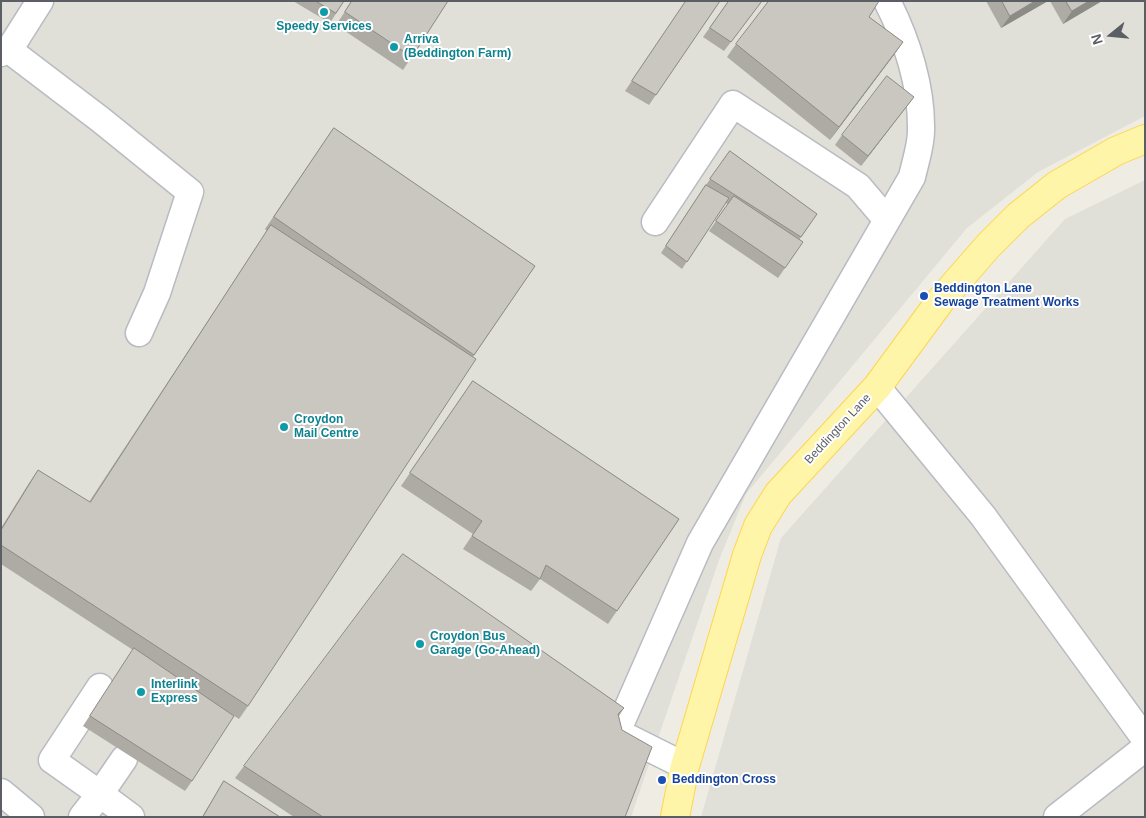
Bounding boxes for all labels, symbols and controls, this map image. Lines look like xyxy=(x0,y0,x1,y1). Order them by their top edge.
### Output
marker: Speedy Services xyxy=(318,6,330,18)
north arrow xyxy=(1086,10,1136,60)
place label: Speedy Services xyxy=(276,20,372,34)
text: N xyxy=(1088,32,1106,47)
place label: Arriva (Beddington Farm) xyxy=(404,33,511,61)
marker: Arriva (Beddington Farm) xyxy=(388,41,400,53)
place label: Beddington Lane Sewage Treatment Works xyxy=(934,282,1079,310)
marker: Beddington Lane Sewage Treatment Works xyxy=(918,290,930,302)
street label: Beddington Lane xyxy=(802,391,874,467)
place label: Croydon Mail Centre xyxy=(294,413,359,441)
marker: Croydon Mail Centre xyxy=(278,421,290,433)
place label: Croydon Bus Garage (Go-Ahead) xyxy=(430,630,540,658)
marker: Croydon Bus Garage (Go-Ahead) xyxy=(414,638,426,650)
place label: Interlink Express xyxy=(151,678,198,706)
marker: Interlink Express xyxy=(135,686,147,698)
place label: Beddington Cross xyxy=(672,773,776,787)
marker: Beddington Cross xyxy=(656,774,668,786)

